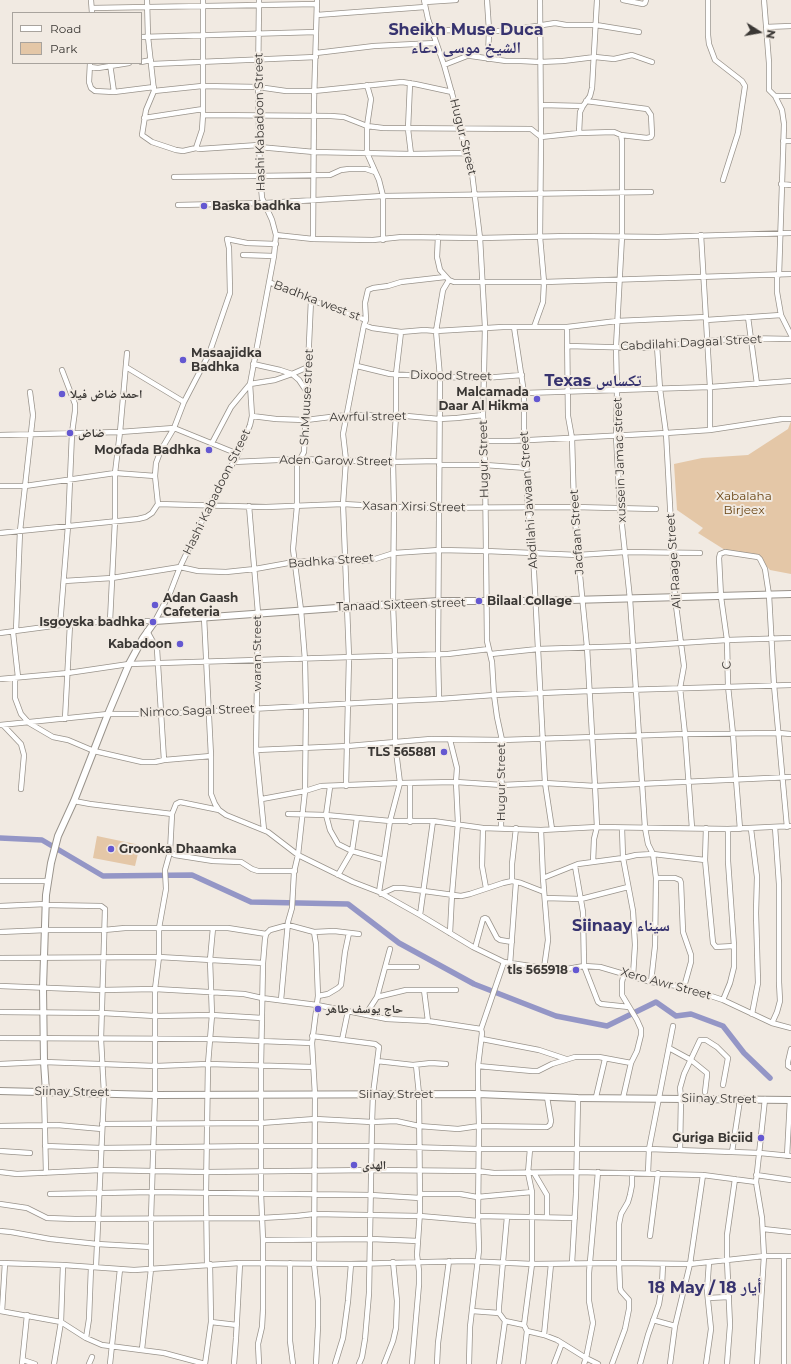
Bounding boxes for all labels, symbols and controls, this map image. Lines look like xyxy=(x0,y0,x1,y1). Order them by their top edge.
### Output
legend xyxy=(12,12,142,64)
north arrow xyxy=(739,12,779,52)
district label: Sheikh Muse Duca الشيخ موسى دعاء xyxy=(380,20,552,58)
text: Road xyxy=(50,21,81,36)
text: N xyxy=(763,29,779,40)
text: Park xyxy=(50,41,77,56)
street label: Hashi Kabadoon Street xyxy=(252,53,268,191)
street label: Hugur Street xyxy=(447,97,479,177)
place label: Baska badhka xyxy=(212,199,301,213)
marker: Baska badhka xyxy=(199,201,209,211)
street label: Badhka west st xyxy=(272,278,362,324)
street label: Cabdilahi Dagaal Street xyxy=(620,332,762,354)
place label: Masaajidka Badhka xyxy=(191,346,262,374)
street label: Sh.Muuse street xyxy=(297,348,317,446)
marker: Masaajidka Badhka xyxy=(178,355,188,365)
street label: Dixood Street xyxy=(410,368,492,384)
district label: Texas تكساس xyxy=(545,371,641,391)
place label: Malcamada Daar Al Hikma xyxy=(438,385,529,413)
place label: احمد ضاض فيلا xyxy=(70,387,142,401)
marker: احمد ضاض فيلا xyxy=(57,389,67,399)
marker: Malcamada Daar Al Hikma xyxy=(532,394,542,404)
street label: xussein Jamac street xyxy=(611,397,629,523)
street label: Awrful street xyxy=(329,409,407,425)
street label: Hugur Street xyxy=(476,420,492,498)
place label: ضاض xyxy=(78,426,105,440)
street label: Hashi Kabadoon Street xyxy=(180,427,254,557)
marker: ضاض xyxy=(65,428,75,438)
street label: Abdilahi Jawaan Street xyxy=(517,431,541,569)
place label: Moofada Badhka xyxy=(94,443,201,457)
marker: Moofada Badhka xyxy=(204,445,214,455)
street label: Aden Garow Street xyxy=(279,453,393,469)
street label: Jacfaan Street xyxy=(567,489,587,575)
park label: Xabalaha Birjeex xyxy=(716,489,772,517)
street label: Xasan Xirsi Street xyxy=(362,499,466,515)
street label: Ali Raage Street xyxy=(663,513,685,609)
street label: Badhka Street xyxy=(288,551,374,571)
place label: Adan Gaash Cafeteria xyxy=(163,591,238,619)
place label: Bilaal Collage xyxy=(487,594,572,608)
street label: Tanaad Sixteen street xyxy=(336,596,466,614)
marker: Bilaal Collage xyxy=(474,596,484,606)
marker: Adan Gaash Cafeteria xyxy=(150,600,160,610)
place label: Isgoyska badhka xyxy=(39,615,145,629)
street label: waran Street xyxy=(250,615,264,691)
marker: Isgoyska badhka xyxy=(148,617,158,627)
place label: Kabadoon xyxy=(108,637,172,651)
marker: Kabadoon xyxy=(175,639,185,649)
street label: C xyxy=(720,660,734,670)
street label: Nimco Sagal Street xyxy=(139,702,255,720)
street label: Hugur Street xyxy=(494,743,508,821)
place label: TLS 565881 xyxy=(368,745,436,759)
marker: TLS 565881 xyxy=(439,747,449,757)
place label: Groonka Dhaamka xyxy=(119,842,237,856)
marker: Groonka Dhaamka xyxy=(106,844,116,854)
district label: Siinaay سيناء xyxy=(572,916,670,936)
place label: tls 565918 xyxy=(507,963,568,977)
marker: tls 565918 xyxy=(571,965,581,975)
street label: Xero Awr Street xyxy=(619,965,713,1003)
place label: حاج يوسف طاهر xyxy=(326,1002,403,1016)
marker: حاج يوسف طاهر xyxy=(313,1004,323,1014)
street label: Siinay Street xyxy=(35,1084,109,1100)
street label: Siinay Street xyxy=(359,1087,433,1101)
street label: Siinay Street xyxy=(682,1091,756,1107)
place label: Guriga Biciid xyxy=(672,1131,753,1145)
marker: Guriga Biciid xyxy=(756,1133,766,1143)
place label: الهدى xyxy=(362,1158,386,1172)
marker: الهدى xyxy=(349,1160,359,1170)
district label: 18 May / 18 أيار xyxy=(648,1278,762,1298)

